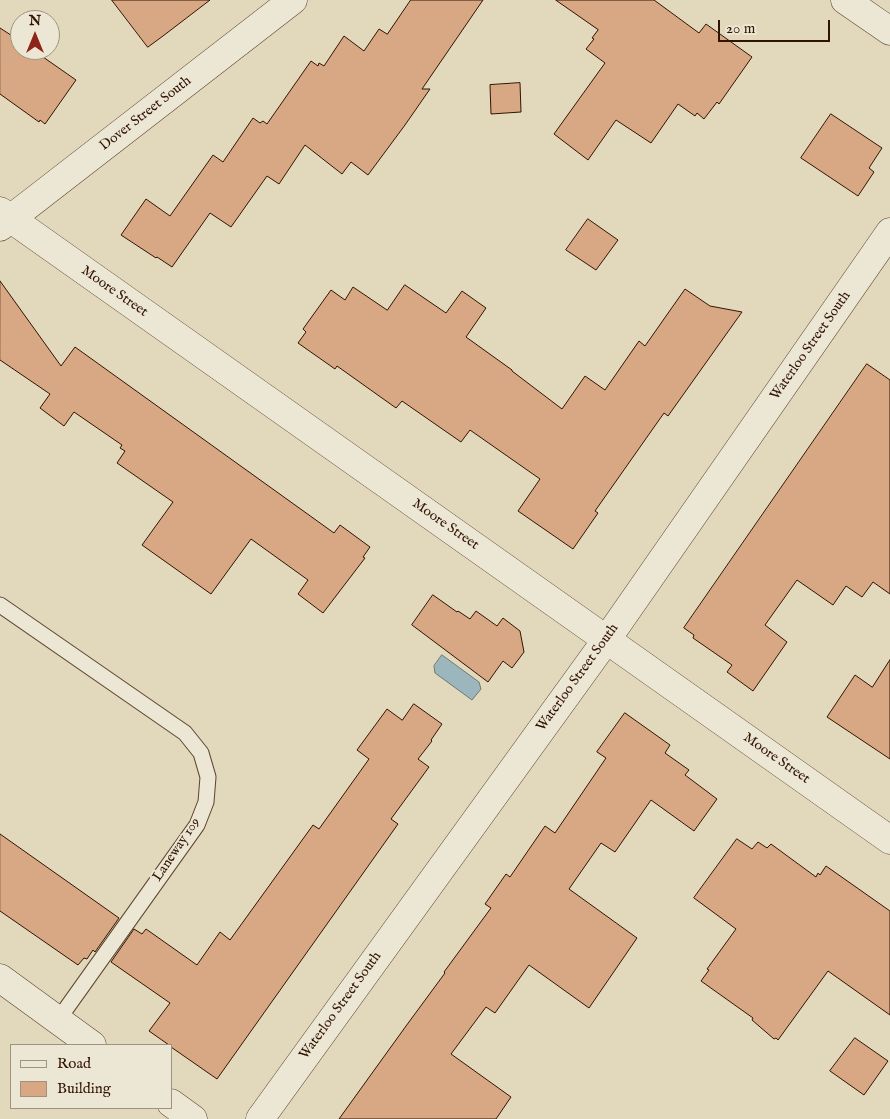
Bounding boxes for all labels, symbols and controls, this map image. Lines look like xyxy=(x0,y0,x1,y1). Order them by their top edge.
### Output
north arrow xyxy=(10,10,60,60)
scale bar xyxy=(720,10,832,42)
text: N xyxy=(29,12,41,30)
text: 20 m xyxy=(726,19,755,38)
street label: Dover Street South xyxy=(97,73,195,155)
street label: Moore Street xyxy=(77,263,151,321)
street label: Waterloo Street South xyxy=(767,288,855,404)
street label: Moore Street xyxy=(408,496,482,554)
street label: Waterloo Street South xyxy=(533,621,623,735)
street label: Moore Street xyxy=(739,730,813,788)
street label: Laneway 109 xyxy=(150,815,204,885)
street label: Waterloo Street South xyxy=(296,949,386,1063)
legend xyxy=(10,1044,172,1109)
text: Road xyxy=(57,1054,91,1073)
text: Building xyxy=(57,1079,111,1098)

